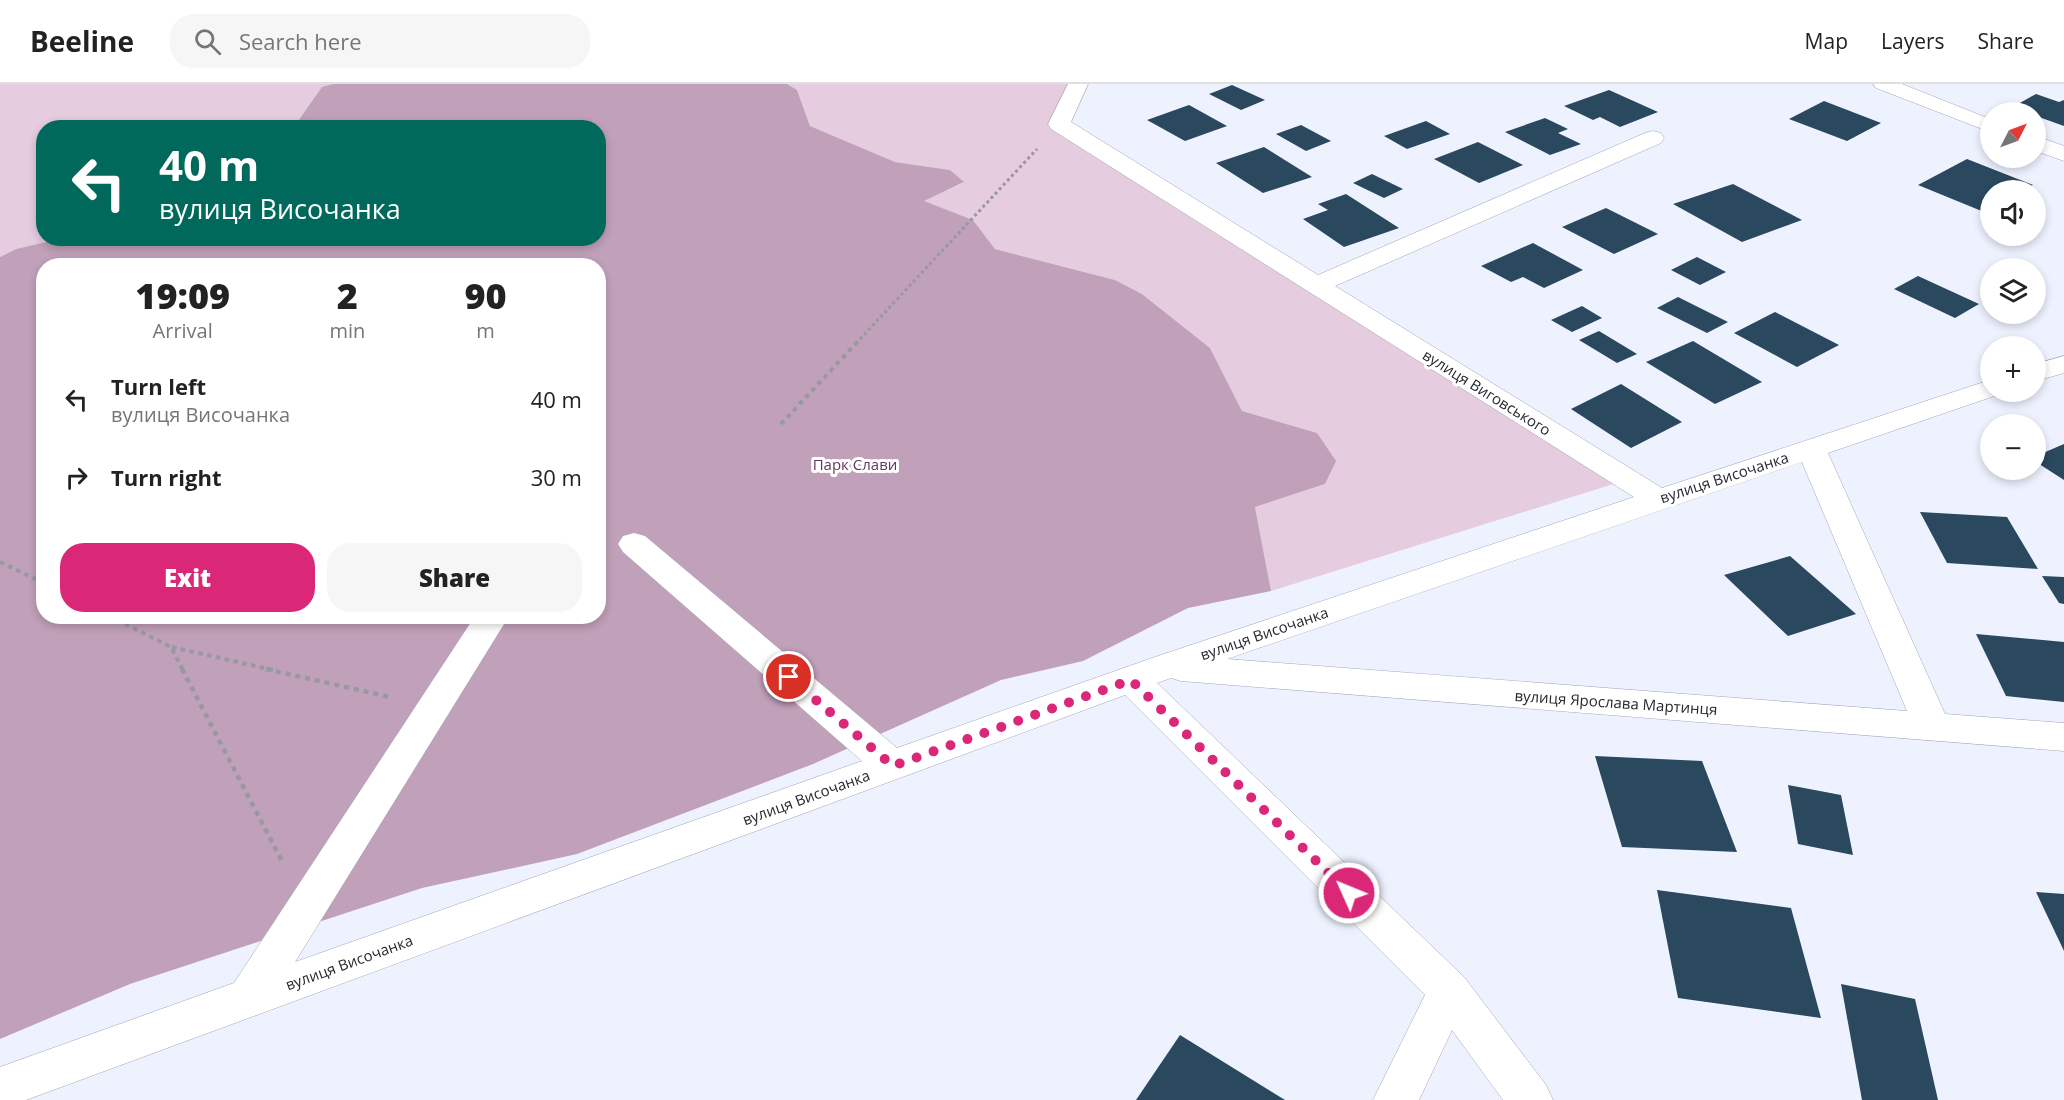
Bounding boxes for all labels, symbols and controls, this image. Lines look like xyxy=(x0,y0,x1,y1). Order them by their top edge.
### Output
search box xyxy=(170,14,590,68)
text: Beeline xyxy=(30,22,134,60)
icon: search xyxy=(191,25,224,58)
text: Search here xyxy=(239,26,362,56)
text: Map xyxy=(1805,27,1848,55)
text: Layers xyxy=(1881,27,1945,55)
text: Share xyxy=(1978,27,2034,55)
north arrow xyxy=(1980,102,2046,168)
map controls xyxy=(1980,102,2046,480)
text: 40 m xyxy=(159,136,259,193)
icon: left xyxy=(60,144,138,222)
button: sound xyxy=(1980,180,2046,246)
text: вулиця Височанка xyxy=(159,190,401,227)
button: layers xyxy=(1980,258,2046,324)
text: 19:09 xyxy=(135,271,230,320)
text: 2 xyxy=(337,271,358,320)
text: 90 xyxy=(465,271,507,320)
text: Arrival xyxy=(153,317,213,344)
text: min xyxy=(329,317,365,344)
text: m xyxy=(476,317,495,344)
button: + xyxy=(1980,336,2046,402)
street label: вулиця Виговського xyxy=(1419,344,1555,440)
text: Turn left xyxy=(111,371,206,401)
icon: left xyxy=(60,383,93,416)
text: 40 m xyxy=(531,384,582,414)
text: вулиця Височанка xyxy=(111,401,290,428)
button: − xyxy=(1980,414,2046,480)
street label: вулиця Височанка xyxy=(1657,447,1791,507)
park label: Парк Слави xyxy=(813,454,897,474)
icon: right xyxy=(60,461,93,494)
text: Turn right xyxy=(111,462,222,492)
text: 30 m xyxy=(531,462,582,492)
button: Exit xyxy=(60,543,315,612)
button: Share xyxy=(327,543,582,612)
street label: вулиця Височанка xyxy=(1197,602,1331,664)
pin xyxy=(763,651,814,702)
icon: arrive xyxy=(772,660,805,693)
street label: вулиця Ярослава Мартинця xyxy=(1514,685,1718,719)
street label: вулиця Височанка xyxy=(739,765,873,829)
position arrow xyxy=(1317,861,1381,925)
street label: вулиця Височанка xyxy=(282,930,416,994)

